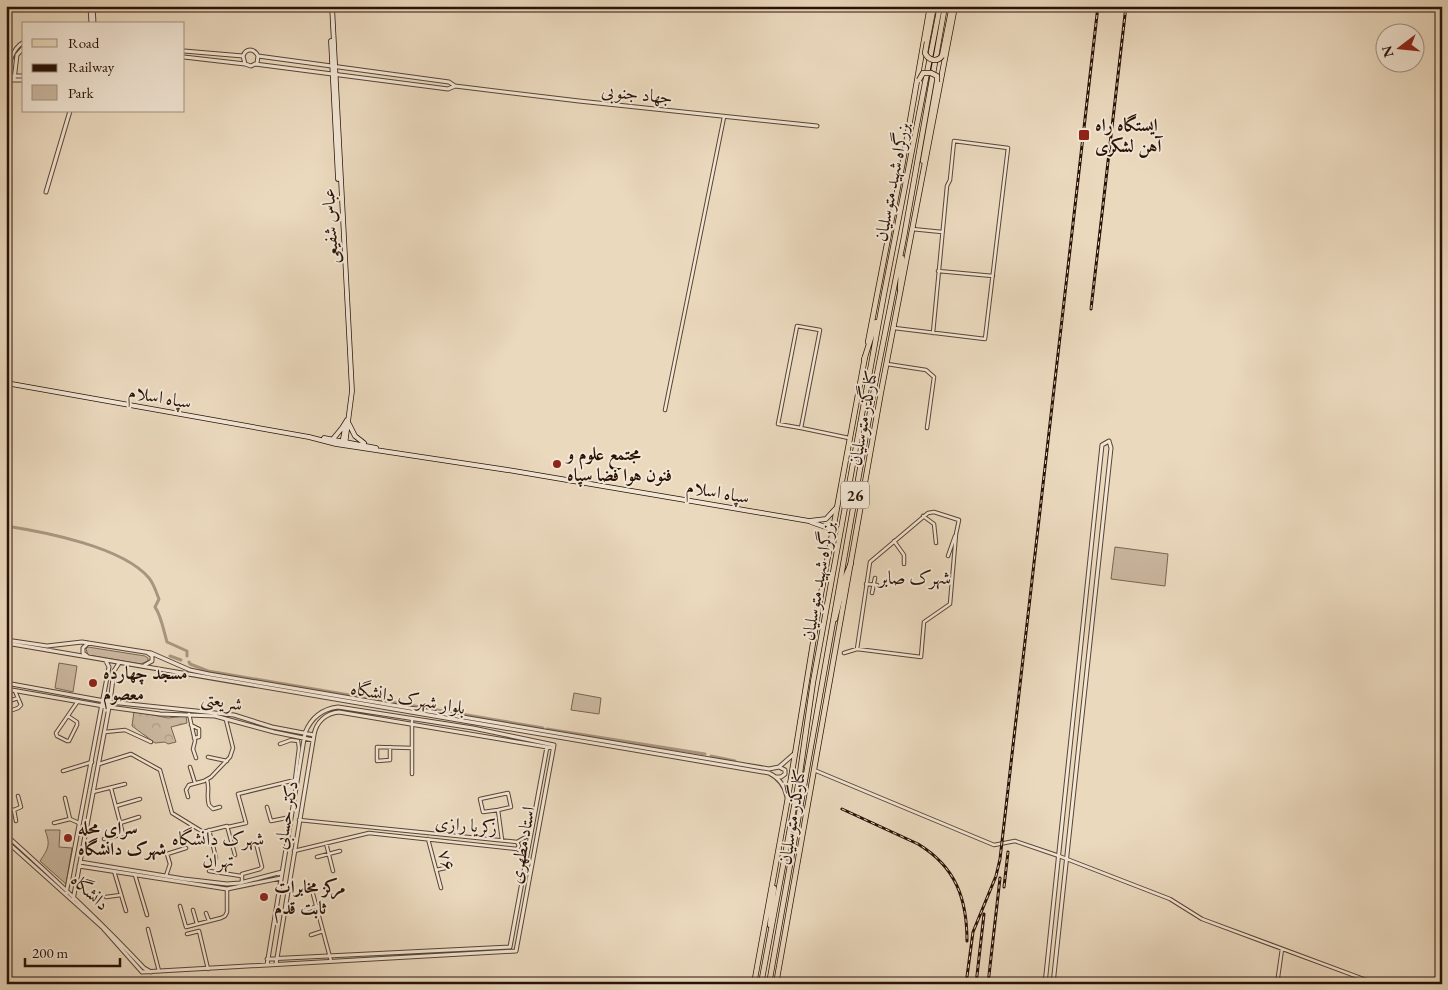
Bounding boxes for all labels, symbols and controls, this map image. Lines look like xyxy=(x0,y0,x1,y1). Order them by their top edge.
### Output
legend xyxy=(22,22,185,112)
north arrow xyxy=(1376,22,1426,72)
text: Road xyxy=(68,33,100,52)
text: N xyxy=(1377,43,1398,60)
text: Railway xyxy=(68,57,115,76)
street label: جهاد جنوبی xyxy=(600,78,674,111)
text: Park xyxy=(68,83,95,102)
place label: ایستگاه راه آهن لشکری xyxy=(1095,113,1163,158)
street label: بزرگراه شهید متوسلیان xyxy=(869,120,915,244)
marker: ایستگاه راه آهن لشکری xyxy=(1077,128,1091,142)
street label: عباس شفیعی xyxy=(316,187,345,264)
street label: کنارگذر متوسلیان xyxy=(842,368,882,467)
street label: سپاه اسلام xyxy=(126,380,193,418)
place label: مجتمع علوم و فنون هوا فضا سپاه xyxy=(565,442,672,487)
marker: مجتمع علوم و فنون هوا فضا سپاه xyxy=(551,458,563,470)
street label: سپاه اسلام xyxy=(684,475,751,513)
road number: 26 xyxy=(841,482,869,508)
street label: بزرگراه شهید متوسلیان xyxy=(796,519,840,643)
district label: شهرک صابر xyxy=(877,565,951,590)
place label: مسجد چهارده معصوم xyxy=(103,661,187,710)
street label: بلوار شهرک دانشگاه xyxy=(349,676,467,720)
marker: مسجد چهارده معصوم xyxy=(87,677,99,689)
street label: شریعتی xyxy=(199,686,245,717)
street label: کنارگذر متوسلیان xyxy=(772,767,810,866)
street label: دکتر حسابی xyxy=(268,779,305,851)
street label: استاد مطهری xyxy=(503,804,541,886)
street label: زکریا رازی xyxy=(434,810,498,839)
place label: سرای محله شهرک دانشگاه xyxy=(78,816,166,861)
district label: شهرک دانشگاه تهران xyxy=(172,826,264,873)
marker: سرای محله شهرک دانشگاه xyxy=(62,832,74,844)
street label: ۷۶ xyxy=(434,847,461,873)
street label: دانشگاه xyxy=(66,868,114,915)
place label: مرکز مخابرات ثابت قدم xyxy=(274,875,345,924)
marker: مرکز مخابرات ثابت قدم xyxy=(258,891,270,903)
scale bar xyxy=(25,935,120,967)
text: 200 m xyxy=(32,943,69,962)

